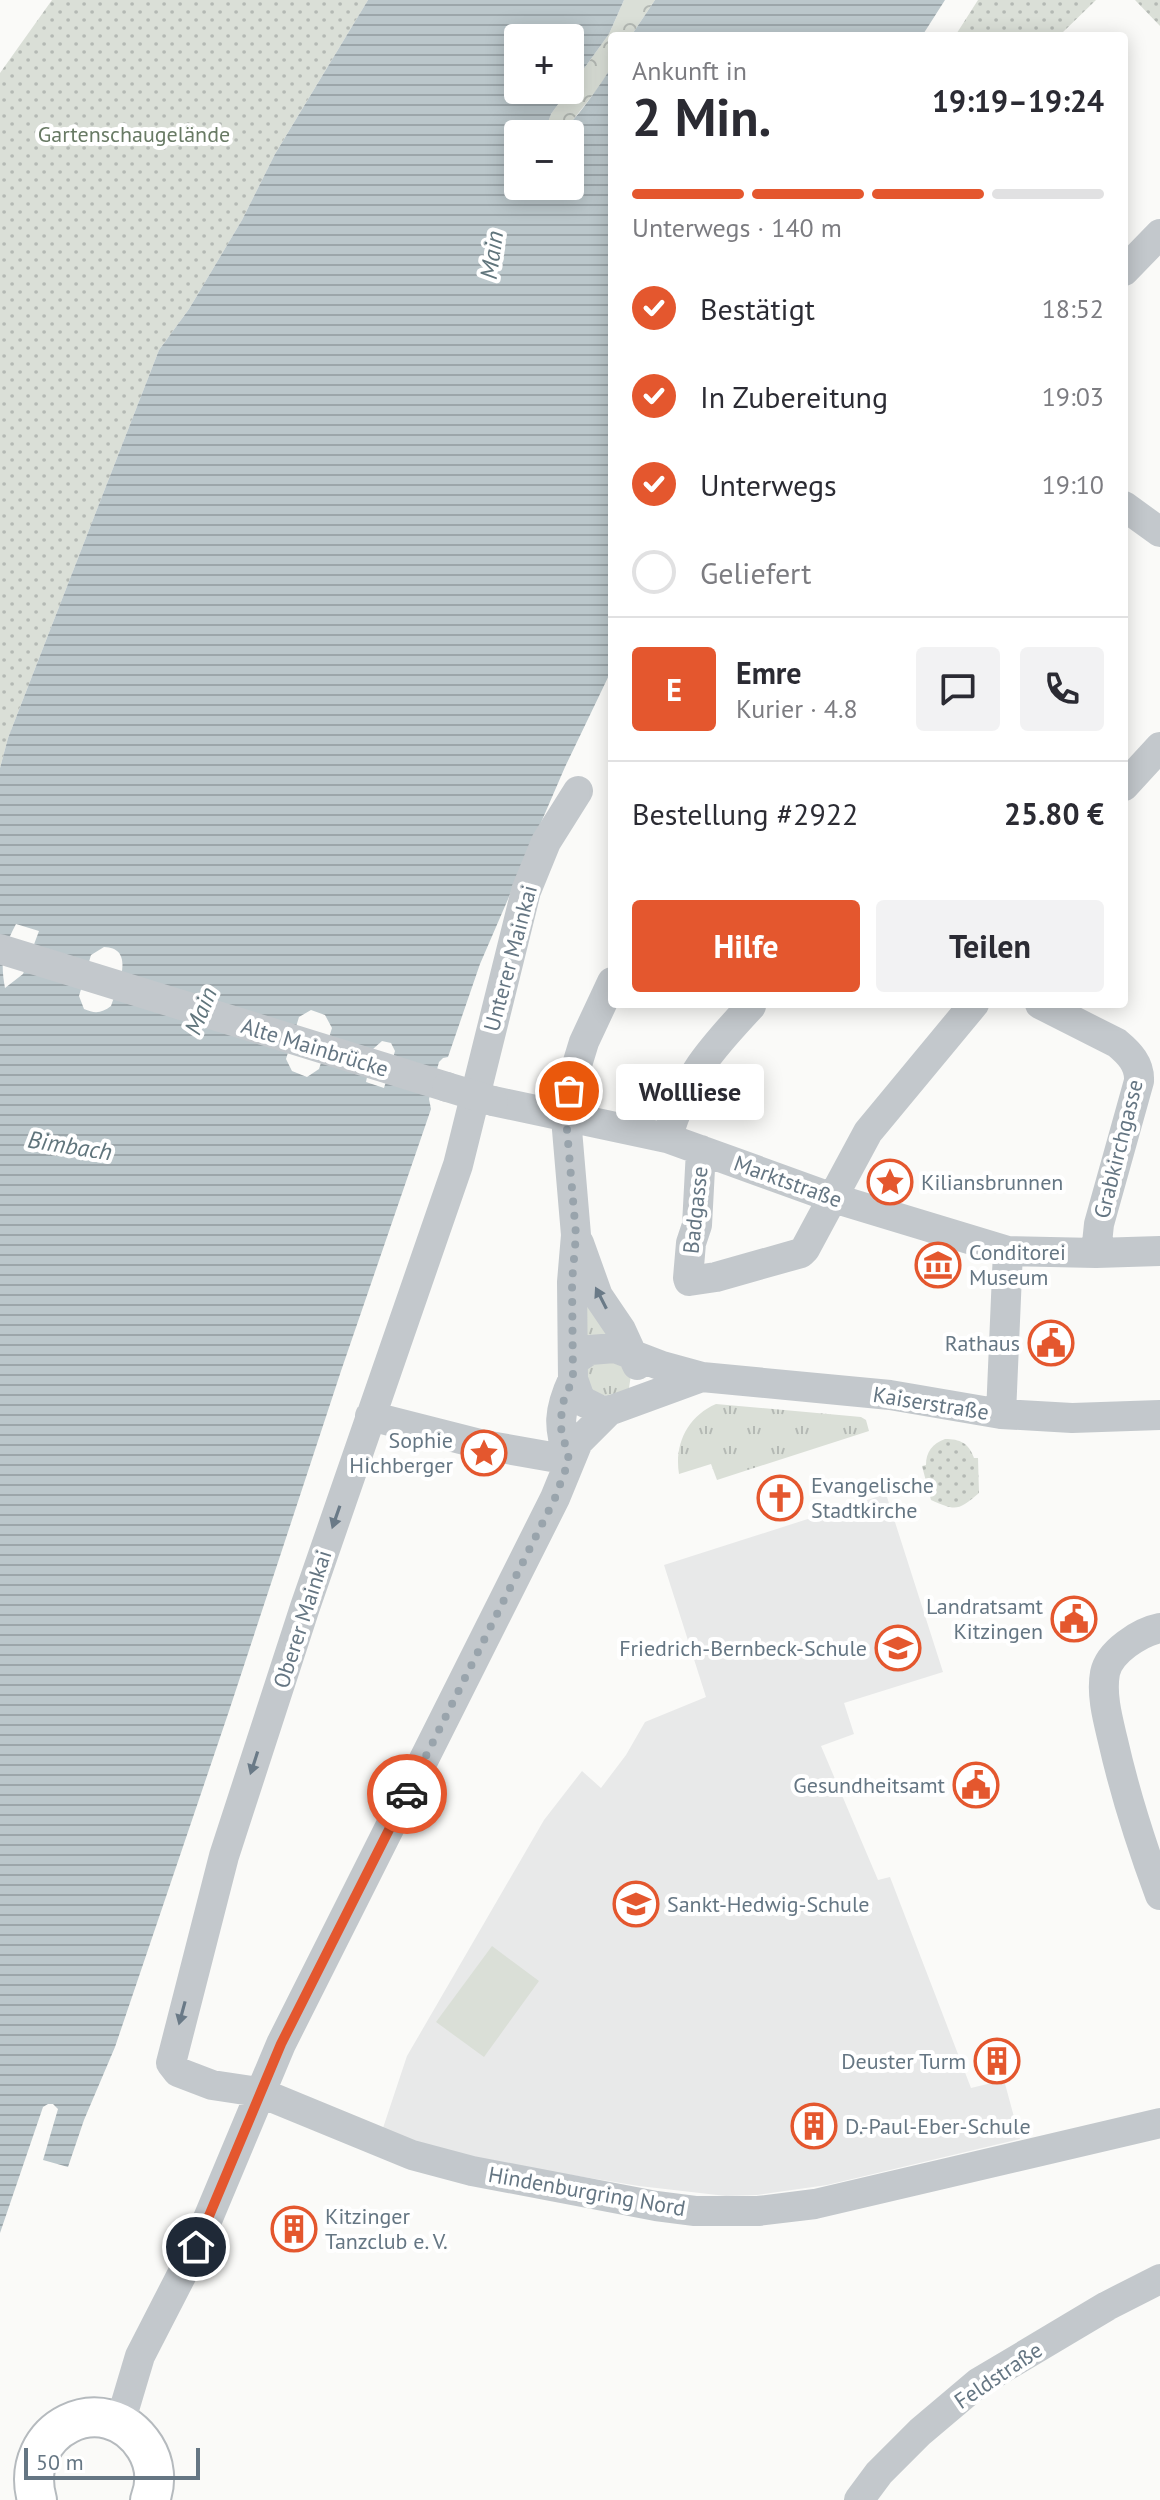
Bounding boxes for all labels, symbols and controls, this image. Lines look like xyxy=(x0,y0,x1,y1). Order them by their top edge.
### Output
map controls xyxy=(504,24,584,200)
button: + xyxy=(504,24,584,104)
text: Ankunft in xyxy=(632,54,747,87)
text: 19:19–19:24 xyxy=(932,81,1104,120)
text: 2 Min. xyxy=(632,83,771,150)
park label: Gartenschaugelände xyxy=(38,120,230,148)
button: − xyxy=(504,120,584,200)
text: Unterwegs · 140 m xyxy=(632,211,842,244)
water label: Main xyxy=(473,229,510,281)
icon: check xyxy=(632,286,676,330)
text: Bestätigt xyxy=(700,289,815,328)
text: 18:52 xyxy=(1042,292,1104,325)
icon: check xyxy=(632,374,676,418)
text: In Zubereitung xyxy=(700,377,888,416)
text: 19:03 xyxy=(1042,380,1104,413)
icon: check xyxy=(632,462,676,506)
text: Unterwegs xyxy=(700,465,837,504)
text: 19:10 xyxy=(1042,468,1104,501)
text: Geliefert xyxy=(700,553,811,592)
button: chat xyxy=(916,647,1000,731)
button: phone xyxy=(1020,647,1104,731)
text: Emre xyxy=(736,653,802,692)
text: E xyxy=(666,670,682,709)
text: Kurier · 4.8 xyxy=(736,692,858,725)
text: Bestellung #2922 xyxy=(632,794,858,833)
text: 25.80 € xyxy=(1004,794,1104,833)
street label: Unterer Mainkai xyxy=(477,882,543,1034)
button: Hilfe xyxy=(632,900,860,992)
button: Teilen xyxy=(876,900,1104,992)
water label: Main xyxy=(177,983,224,1039)
street label: Alte Mainbrücke xyxy=(238,1011,392,1083)
pin xyxy=(535,1057,603,1125)
callout: Wollliese xyxy=(617,1063,765,1119)
icon: bag xyxy=(547,1069,591,1113)
text: Wollliese xyxy=(639,1075,741,1108)
street label: Grabkirchgasse xyxy=(1087,1077,1149,1221)
water label: Bimbach xyxy=(26,1124,114,1167)
street label: Marktstraße xyxy=(730,1149,846,1213)
place icon: Kiliansbrunnen xyxy=(866,1158,914,1206)
street label: Badgasse xyxy=(676,1165,714,1255)
place label: Kiliansbrunnen xyxy=(921,1168,1063,1196)
place label: Conditorei Museum xyxy=(969,1238,1066,1291)
museum icon: Conditorei Museum xyxy=(914,1241,962,1289)
one-way arrow xyxy=(594,1286,607,1309)
public building icon: Rathaus xyxy=(1027,1319,1075,1367)
place label: Rathaus xyxy=(945,1329,1020,1357)
street label: Kaiserstraße xyxy=(871,1380,991,1426)
place label: Sophie Hichberger xyxy=(349,1426,454,1479)
place icon: Sophie Hichberger xyxy=(460,1429,508,1477)
place label: Evangelische Stadtkirche xyxy=(811,1471,934,1524)
church icon: Evangelische Stadtkirche xyxy=(756,1474,804,1522)
one-way arrow xyxy=(329,1505,341,1529)
street label: Oberer Mainkai xyxy=(266,1546,338,1692)
place label: Landratsamt Kitzingen xyxy=(926,1592,1044,1645)
public building icon: Landratsamt Kitzingen xyxy=(1050,1595,1098,1643)
school or university icon: Friedrich-Bernbeck-Schule xyxy=(874,1624,922,1672)
place label: Friedrich-Bernbeck-Schule xyxy=(619,1634,867,1662)
one-way arrow xyxy=(247,1752,260,1776)
courier xyxy=(367,1754,447,1834)
public building icon: Gesundheitsamt xyxy=(952,1761,1000,1809)
place label: Gesundheitsamt xyxy=(793,1771,946,1799)
icon: car xyxy=(385,1772,429,1816)
school or university icon: Sankt-Hedwig-Schule xyxy=(612,1880,660,1928)
place label: Sankt-Hedwig-Schule xyxy=(667,1890,870,1918)
one-way arrow xyxy=(176,2001,188,2026)
building icon: Deuster Turm xyxy=(973,2037,1021,2085)
place label: Deuster Turm xyxy=(841,2047,966,2075)
building icon: D.-Paul-Eber-Schule xyxy=(790,2102,838,2150)
place label: D.-Paul-Eber-Schule xyxy=(845,2112,1031,2140)
street label: Hindenburgring Nord xyxy=(486,2160,688,2222)
place label: Kitzinger Tanzclub e. V. xyxy=(325,2202,448,2255)
building icon: Kitzinger Tanzclub e. V. xyxy=(270,2205,318,2253)
pin xyxy=(162,2213,230,2281)
icon: home xyxy=(174,2225,218,2269)
street label: Feldstraße xyxy=(949,2335,1047,2415)
scale bar xyxy=(24,2444,200,2480)
text: 50 m xyxy=(36,2448,84,2476)

